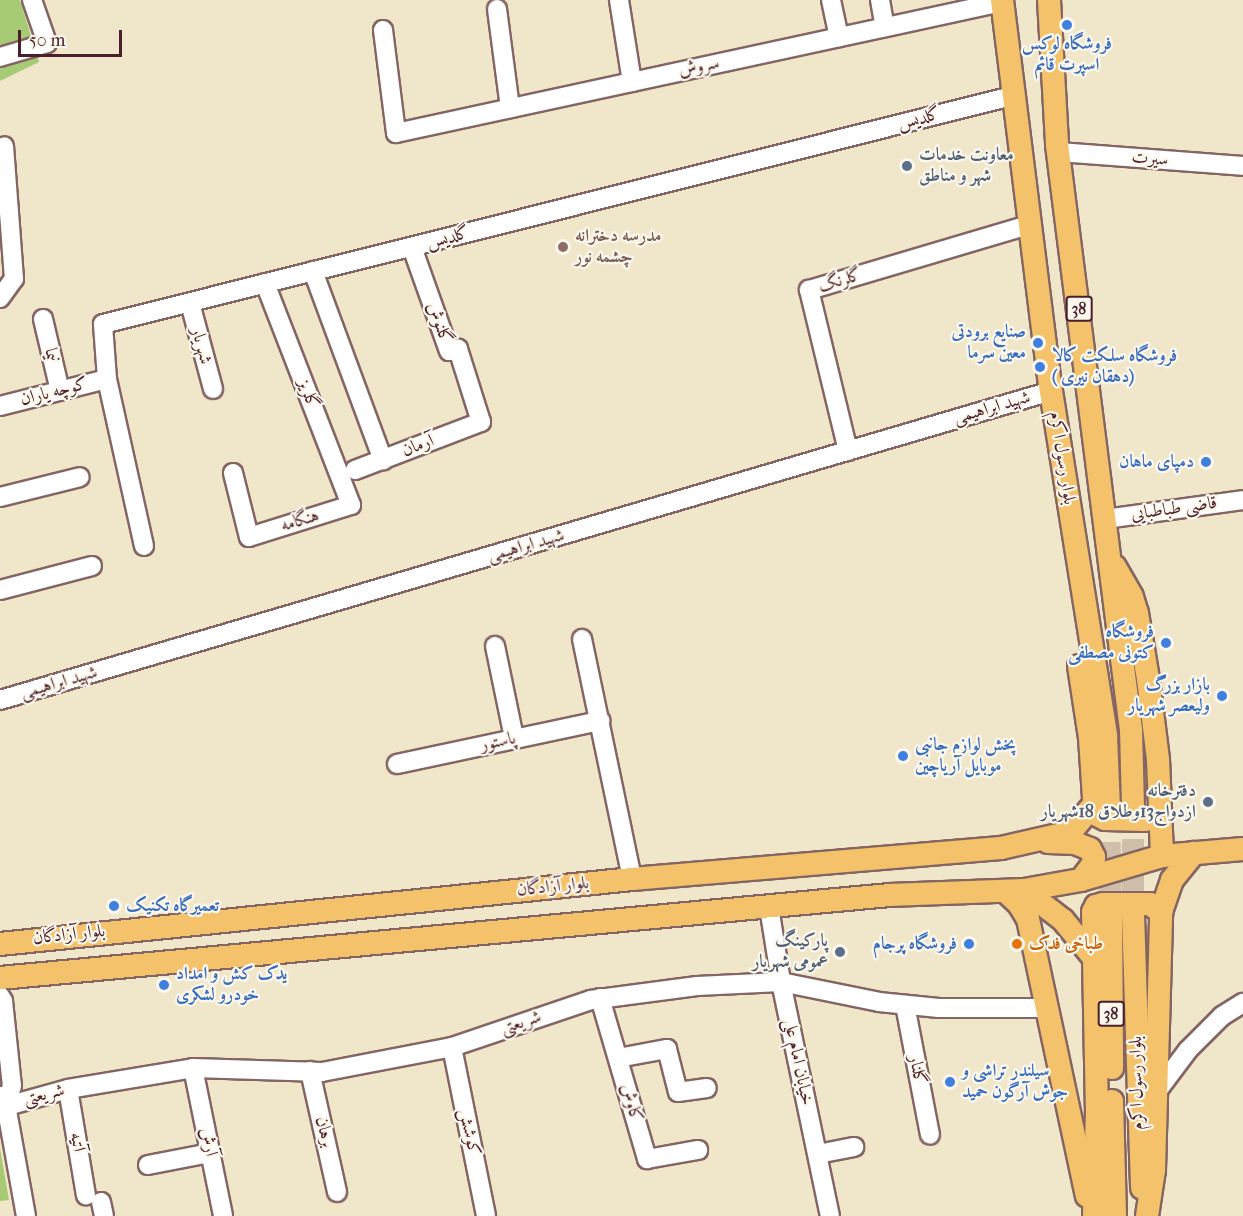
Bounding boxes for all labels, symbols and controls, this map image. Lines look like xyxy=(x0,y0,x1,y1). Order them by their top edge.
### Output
scale bar xyxy=(21,18,124,56)
marker: فروشگاه لوکس اسپرت قائم xyxy=(1060,18,1074,32)
text: 50 m xyxy=(29,30,65,51)
place label: فروشگاه لوکس اسپرت قائم xyxy=(1022,34,1112,76)
street label: سروش xyxy=(677,52,721,82)
street label: گلدیس xyxy=(895,103,943,135)
place label: معاونت خدمات شهر و مناطق xyxy=(919,145,1014,188)
street label: سیرت xyxy=(1131,147,1169,171)
marker: معاونت خدمات شهر و مناطق xyxy=(900,159,914,173)
street label: گلدیس xyxy=(424,222,472,254)
place label: مدرسه دخترانه چشمه نور xyxy=(575,226,662,268)
marker: مدرسه دخترانه چشمه نور xyxy=(556,240,570,254)
street label: گلرنگ xyxy=(816,264,864,298)
road number: 38 xyxy=(1066,296,1092,322)
street label: گلنوش xyxy=(422,299,456,347)
place label: صنایع برودتی معین سرما xyxy=(952,322,1026,364)
street label: شهریار xyxy=(186,325,216,367)
marker: صنایع برودتی معین سرما xyxy=(1031,336,1045,350)
street label: نیما xyxy=(39,346,63,364)
place label: فروشگاه سلکت کالا ( دهقان نیری) xyxy=(1052,346,1177,388)
marker: فروشگاه سلکت کالا ( دهقان نیری) xyxy=(1033,360,1047,374)
street label: کوچه یاران xyxy=(18,373,90,411)
street label: گلریز xyxy=(293,376,323,412)
street label: شهید ابراهیمی xyxy=(951,387,1033,429)
street label: بلوار رسول اکرم xyxy=(1044,410,1080,506)
street label: آرمان xyxy=(399,430,437,462)
place label: دمپای ماهان xyxy=(1119,451,1194,473)
marker: دمپای ماهان xyxy=(1199,455,1213,469)
street label: قاضی طباطبایی xyxy=(1130,492,1218,526)
street label: هنگامه xyxy=(278,505,322,537)
street label: شهید ابراهیمی xyxy=(485,525,567,567)
place label: فروشگاه کتونی مصطفی xyxy=(1068,622,1154,664)
marker: فروشگاه کتونی مصطفی xyxy=(1159,636,1173,650)
street label: شهید ابراهیمی xyxy=(18,662,100,704)
place label: بازار بزرگ ولیعصر شهریار xyxy=(1128,675,1210,718)
marker: بازار بزرگ ولیعصر شهریار xyxy=(1215,689,1229,703)
street label: پاستور xyxy=(478,728,518,756)
place label: پخش لوازم جانبی موبایل آریاچین xyxy=(915,735,1016,777)
marker: پخش لوازم جانبی موبایل آریاچین xyxy=(896,749,910,763)
place label: دفترخانه ازدواج13وطلاق 18شهریار xyxy=(1041,781,1196,824)
marker: دفترخانه ازدواج13وطلاق 18شهریار xyxy=(1201,795,1215,809)
street label: بلوار آزادگان xyxy=(516,872,590,902)
place label: تعمیرگاه تکنیک xyxy=(126,895,219,917)
marker: تعمیرگاه تکنیک xyxy=(107,899,121,913)
street label: بلوار آزادگان xyxy=(32,920,106,950)
place label: پارکینگ عمومی شهریار xyxy=(752,931,828,974)
place label: فروشگاه پرجام xyxy=(873,933,957,955)
place label: طباخی فدک xyxy=(1029,933,1103,955)
marker: فروشگاه پرجام xyxy=(962,937,976,951)
marker: طباخی فدک xyxy=(1010,937,1024,951)
marker: پارکینگ عمومی شهریار xyxy=(833,945,847,959)
place label: یدک کش و امداد خودرو لشکری xyxy=(176,964,287,1006)
marker: یدک کش و امداد خودرو لشکری xyxy=(157,978,171,992)
road number: 38 xyxy=(1098,1001,1124,1027)
street label: شریعتی xyxy=(498,1006,544,1040)
street label: خیابان امام علی xyxy=(778,1017,818,1107)
street label: بلوار رسول اکرم xyxy=(1125,1036,1149,1130)
street label: گلنار xyxy=(904,1053,930,1087)
place label: سیلندر تراشی و جوش آرگون حمید xyxy=(962,1061,1068,1104)
marker: سیلندر تراشی و جوش آرگون حمید xyxy=(943,1075,957,1089)
street label: شریعتی xyxy=(21,1080,67,1110)
street label: کاوش xyxy=(615,1081,647,1125)
street label: کوشش xyxy=(453,1106,485,1158)
street label: برهان xyxy=(310,1114,338,1150)
street label: آرش xyxy=(194,1126,222,1158)
street label: آتیه xyxy=(65,1131,89,1153)

